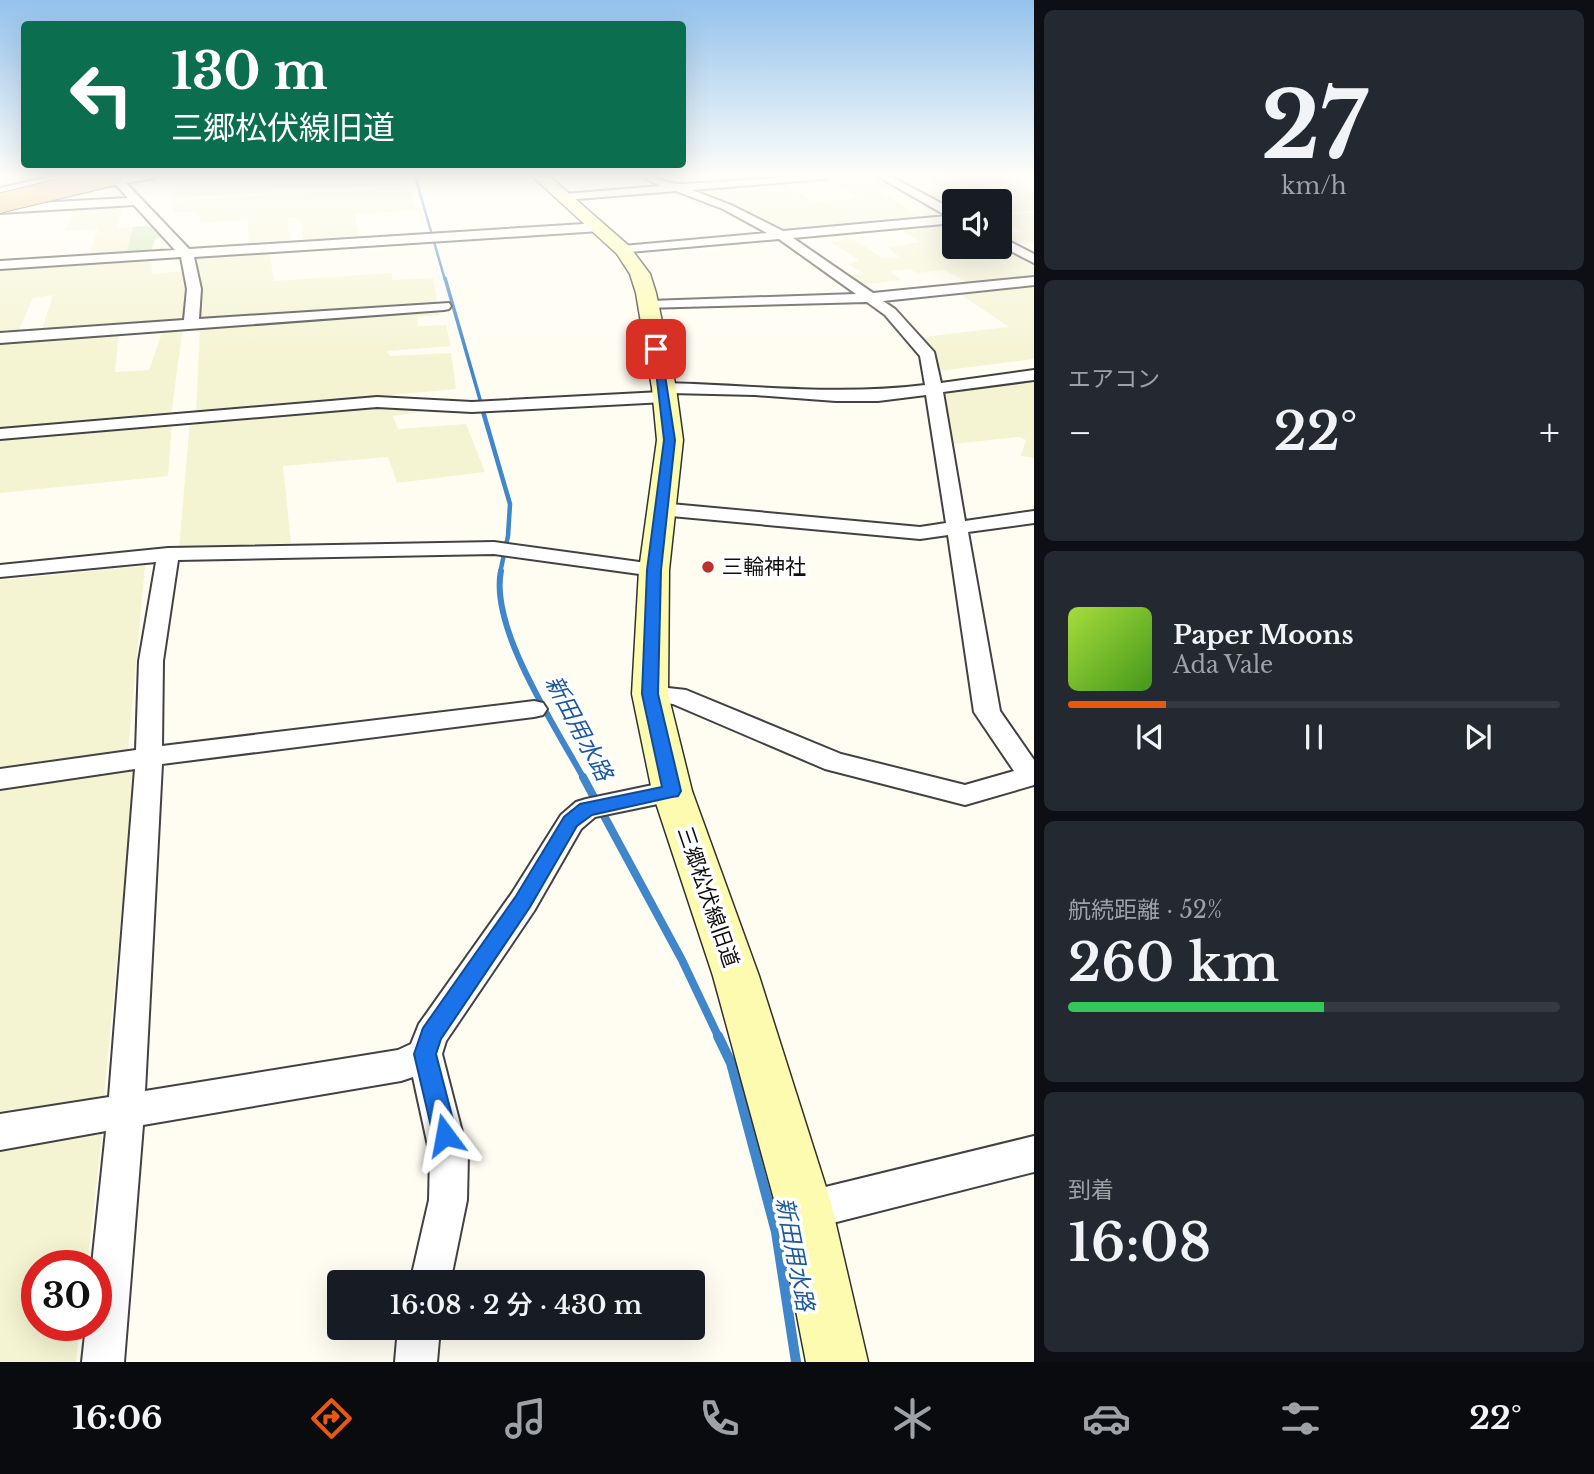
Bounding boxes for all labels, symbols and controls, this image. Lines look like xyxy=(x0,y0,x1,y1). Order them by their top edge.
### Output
text: 130 m xyxy=(171,41,328,102)
icon: left xyxy=(56,49,147,140)
text: 27 xyxy=(1261,70,1367,183)
text: 三郷松伏線旧道 xyxy=(171,108,395,148)
text: km/h xyxy=(1281,172,1347,200)
map controls xyxy=(942,189,1012,259)
button: sound xyxy=(942,189,1012,259)
pin xyxy=(626,319,686,379)
icon: arrive xyxy=(637,330,675,368)
text: エアコン xyxy=(1068,365,1160,393)
text: 22° xyxy=(1274,400,1358,464)
text: − xyxy=(1068,409,1092,456)
text: + xyxy=(1539,409,1560,456)
place label: 三輪神社 xyxy=(722,554,806,580)
marker: 三輪神社 xyxy=(700,559,716,575)
text: Paper Moons xyxy=(1173,619,1354,651)
text: Ada Vale xyxy=(1173,651,1273,679)
water label: 新田用水路 xyxy=(540,671,619,787)
icon: previous xyxy=(1131,718,1169,756)
icon: pause xyxy=(1295,718,1333,756)
icon: next xyxy=(1459,718,1497,756)
street label: 三郷松伏線旧道 xyxy=(672,823,744,971)
text: 航続距離 · 52% xyxy=(1068,896,1222,924)
text: 260 km xyxy=(1068,931,1279,995)
position arrow xyxy=(408,1098,482,1172)
text: 到着 xyxy=(1068,1176,1114,1204)
water label: 新田用水路 xyxy=(770,1195,820,1315)
text: 16:08 xyxy=(1068,1211,1211,1275)
speed limit sign: 30 xyxy=(21,1250,112,1341)
text: 16:08 · 2 分 · 430 m xyxy=(390,1289,642,1321)
icon: directions xyxy=(307,1394,356,1443)
icon: music xyxy=(501,1394,550,1443)
icon: phone xyxy=(695,1394,744,1443)
icon: climate xyxy=(888,1394,937,1443)
icon: car xyxy=(1082,1394,1131,1443)
icon: filters xyxy=(1276,1394,1325,1443)
text: 16:06 xyxy=(72,1398,163,1438)
text: 22° xyxy=(1469,1398,1522,1438)

